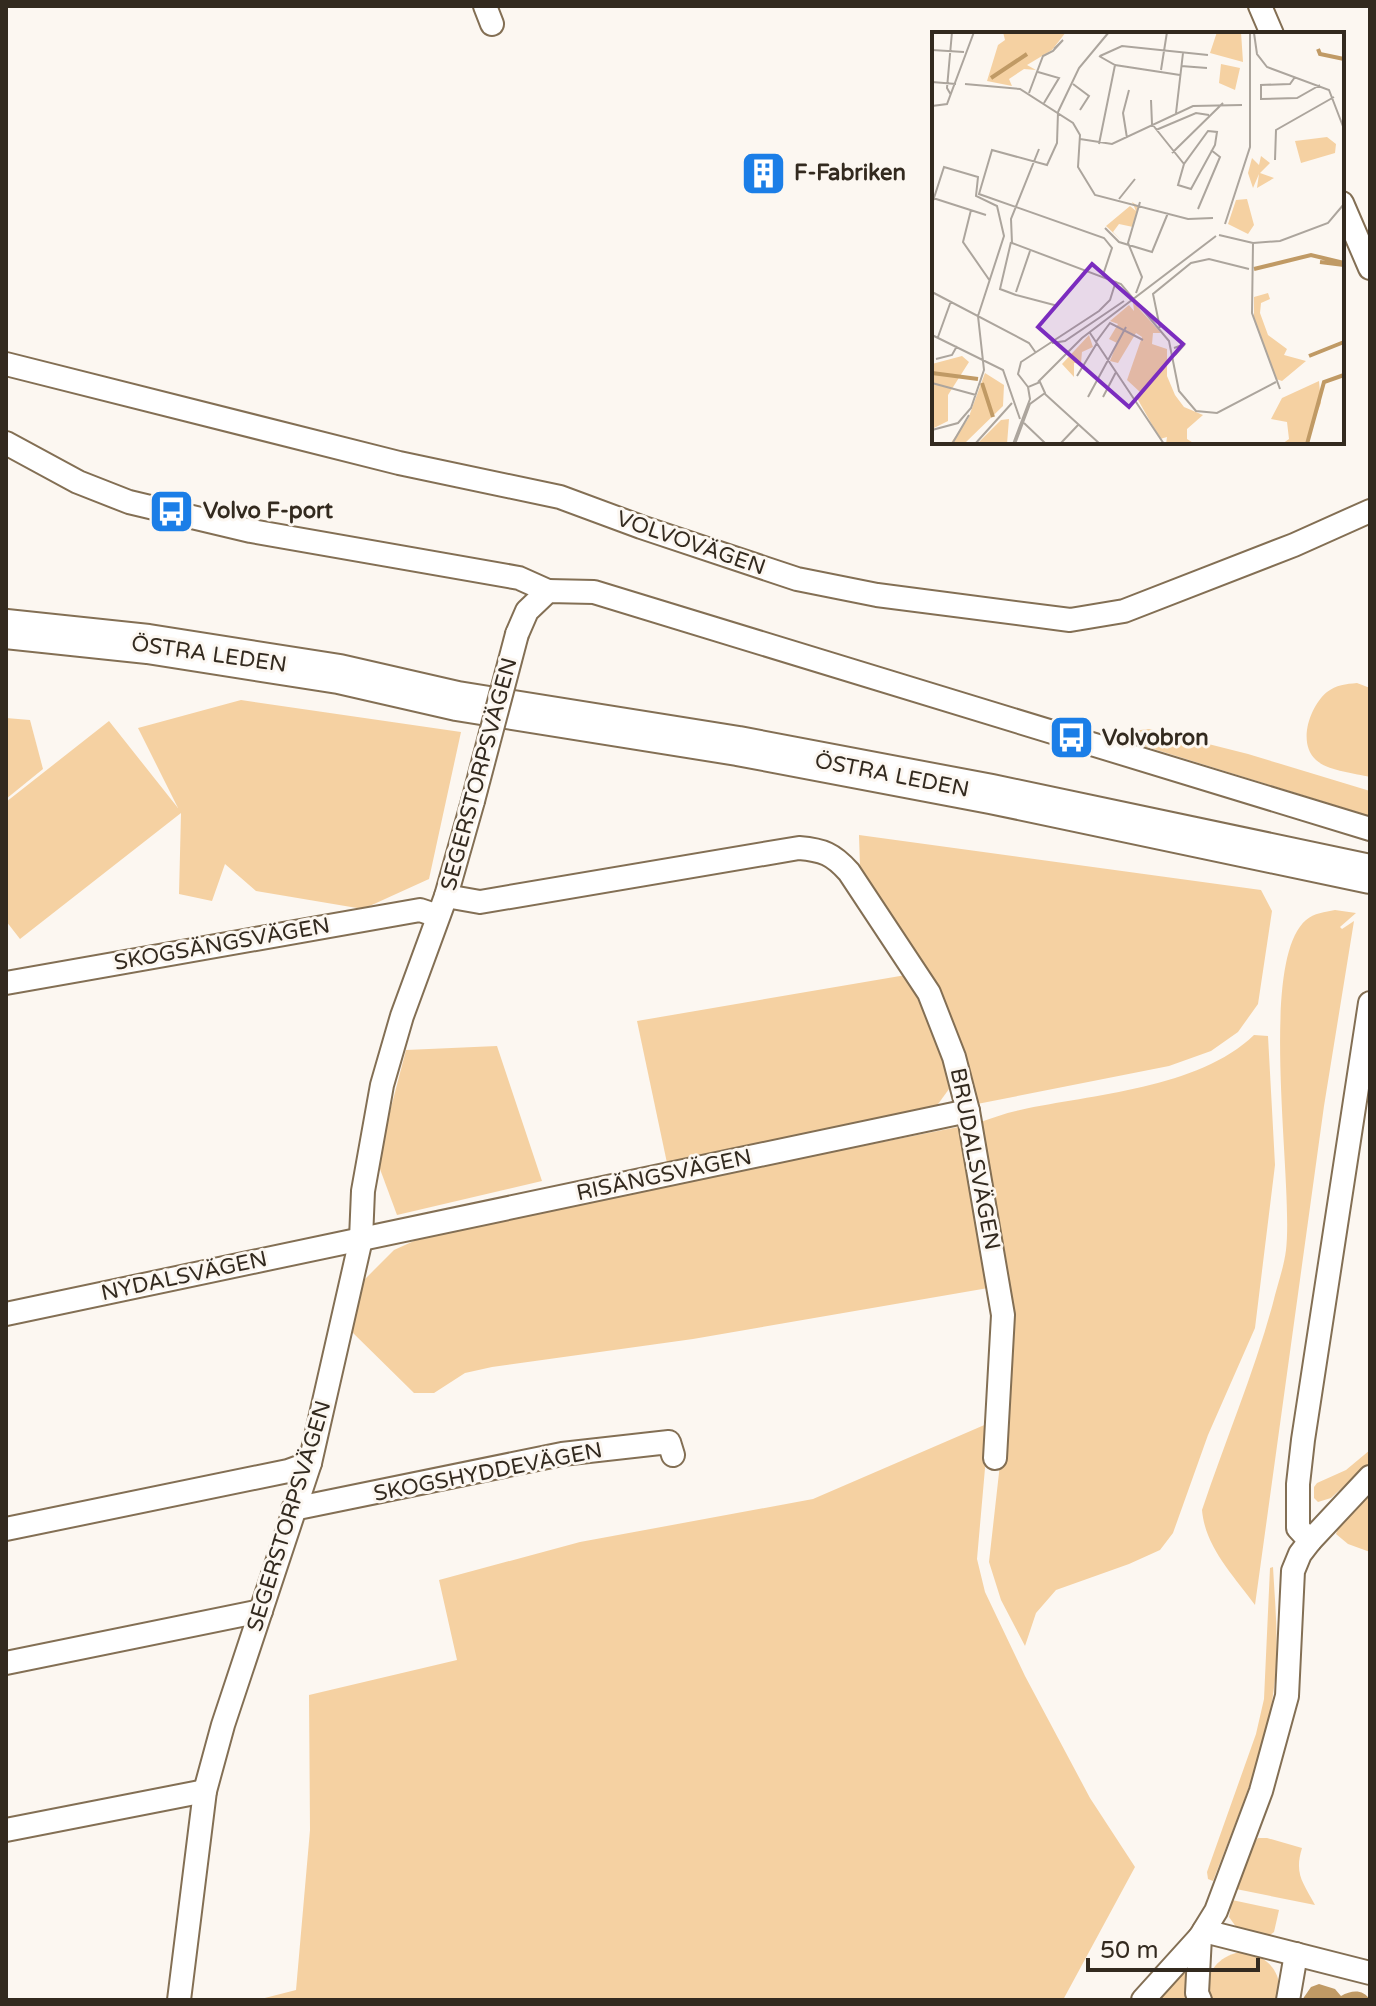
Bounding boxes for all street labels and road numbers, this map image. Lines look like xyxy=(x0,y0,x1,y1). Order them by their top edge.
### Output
street label: VOLVOVÄGEN xyxy=(613,505,769,581)
street label: ÖSTRA LEDEN xyxy=(130,630,288,678)
street label: SEGERSTORPSVÄGEN xyxy=(435,655,523,893)
street label: ÖSTRA LEDEN xyxy=(813,747,971,803)
street label: SKOGSÄNGSVÄGEN xyxy=(112,912,332,976)
street label: BRUDALSVÄGEN xyxy=(945,1066,1005,1252)
street label: RISÄNGSVÄGEN xyxy=(574,1144,754,1206)
street label: NYDALSVÄGEN xyxy=(99,1246,269,1306)
street label: SEGERSTORPSVÄGEN xyxy=(241,1397,337,1635)
street label: SKOGSHYDDEVÄGEN xyxy=(372,1437,604,1507)

